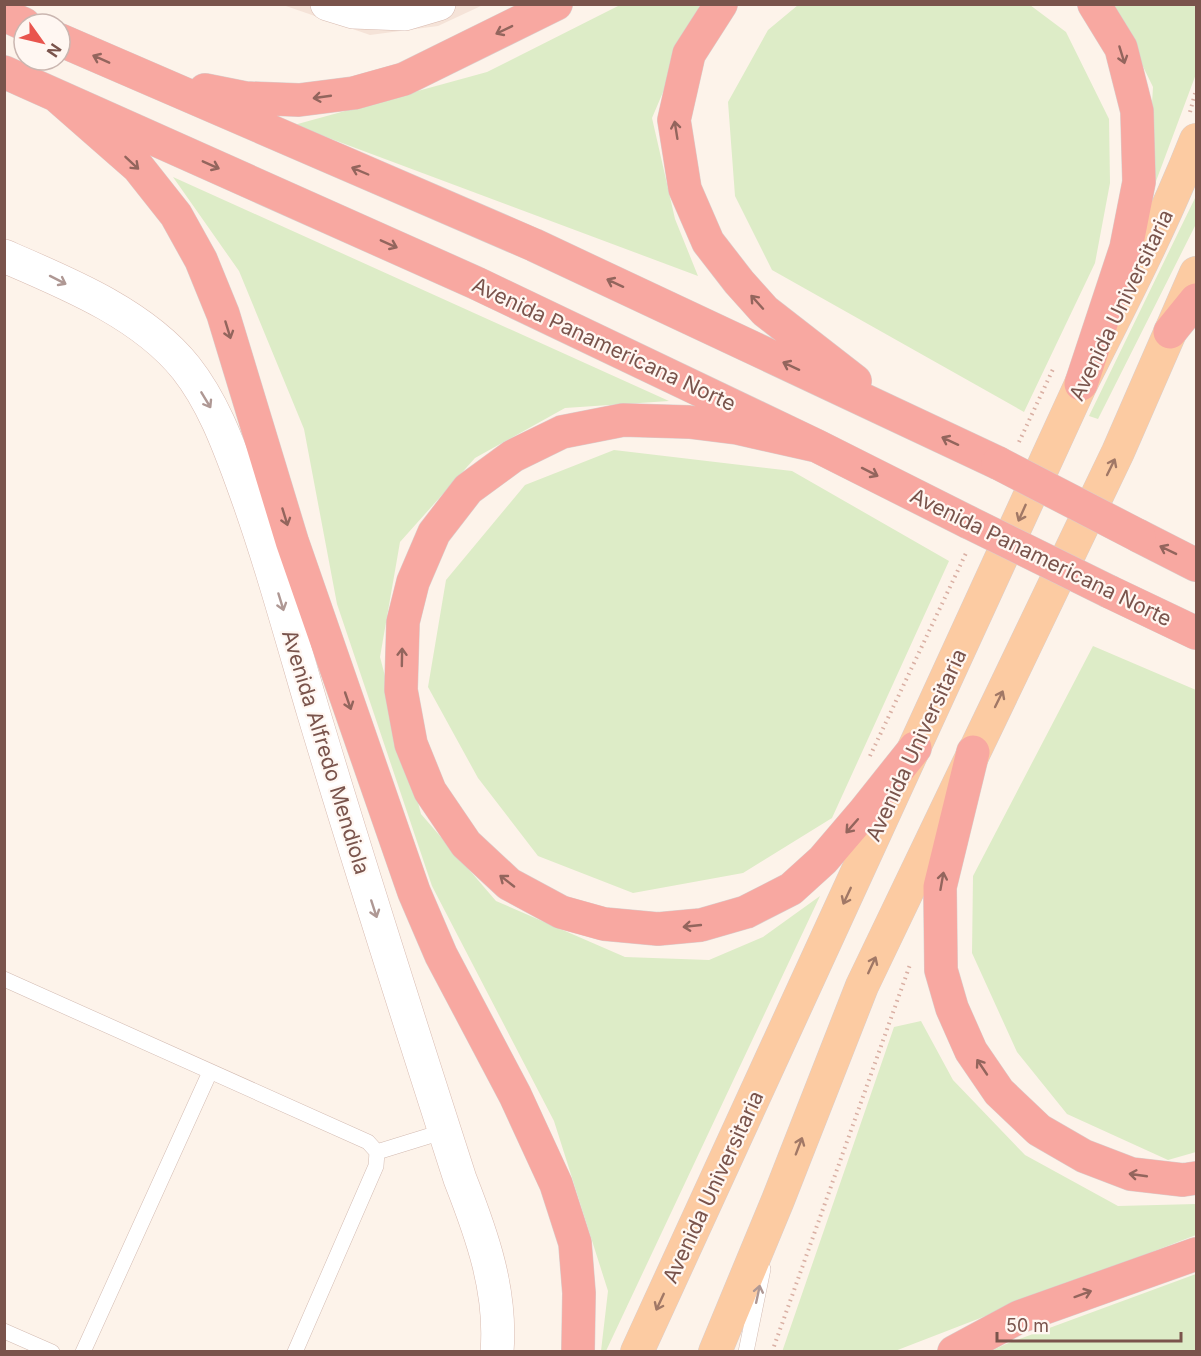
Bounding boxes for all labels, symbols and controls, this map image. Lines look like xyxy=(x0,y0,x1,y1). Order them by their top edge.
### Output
north arrow xyxy=(12,12,72,72)
one-way arrow xyxy=(495,25,513,37)
text: N xyxy=(43,40,66,61)
one-way arrow xyxy=(1117,45,1128,64)
one-way arrow xyxy=(92,52,110,64)
one-way arrow xyxy=(313,92,333,103)
one-way arrow xyxy=(670,121,681,141)
one-way arrow xyxy=(124,155,139,169)
one-way arrow xyxy=(202,160,220,171)
one-way arrow xyxy=(351,164,369,176)
street label: Avenida Universitaria xyxy=(1064,205,1178,405)
one-way arrow xyxy=(380,239,398,251)
street label: Avenida Panamericana Norte xyxy=(468,272,740,416)
one-way arrow xyxy=(48,275,66,286)
one-way arrow xyxy=(606,277,624,289)
one-way arrow xyxy=(750,295,764,310)
one-way arrow xyxy=(223,320,234,339)
one-way arrow xyxy=(783,360,801,371)
one-way arrow xyxy=(200,391,212,408)
one-way arrow xyxy=(941,434,959,446)
one-way arrow xyxy=(1105,459,1117,477)
one-way arrow xyxy=(860,467,878,479)
street label: Avenida Panamericana Norte xyxy=(906,483,1176,631)
one-way arrow xyxy=(1016,504,1027,522)
one-way arrow xyxy=(280,507,291,526)
one-way arrow xyxy=(1159,544,1177,556)
one-way arrow xyxy=(276,592,287,611)
street label: Avenida Alfredo Mendiola xyxy=(277,627,375,877)
street label: Avenida Universitaria xyxy=(860,645,972,845)
one-way arrow xyxy=(396,648,408,668)
one-way arrow xyxy=(343,691,354,710)
one-way arrow xyxy=(993,691,1005,709)
one-way arrow xyxy=(845,818,859,833)
one-way arrow xyxy=(937,872,948,892)
one-way arrow xyxy=(500,875,516,887)
one-way arrow xyxy=(841,887,852,905)
one-way arrow xyxy=(369,899,380,918)
one-way arrow xyxy=(682,921,702,932)
one-way arrow xyxy=(866,956,878,974)
one-way arrow xyxy=(976,1060,988,1076)
street label: Avenida Universitaria xyxy=(657,1087,769,1287)
one-way arrow xyxy=(794,1137,805,1155)
one-way arrow xyxy=(1129,1169,1149,1180)
one-way arrow xyxy=(753,1285,764,1305)
one-way arrow xyxy=(1074,1287,1092,1298)
one-way arrow xyxy=(653,1293,665,1311)
scale bar xyxy=(997,1305,1182,1343)
text: 50 m xyxy=(1006,1315,1049,1336)

